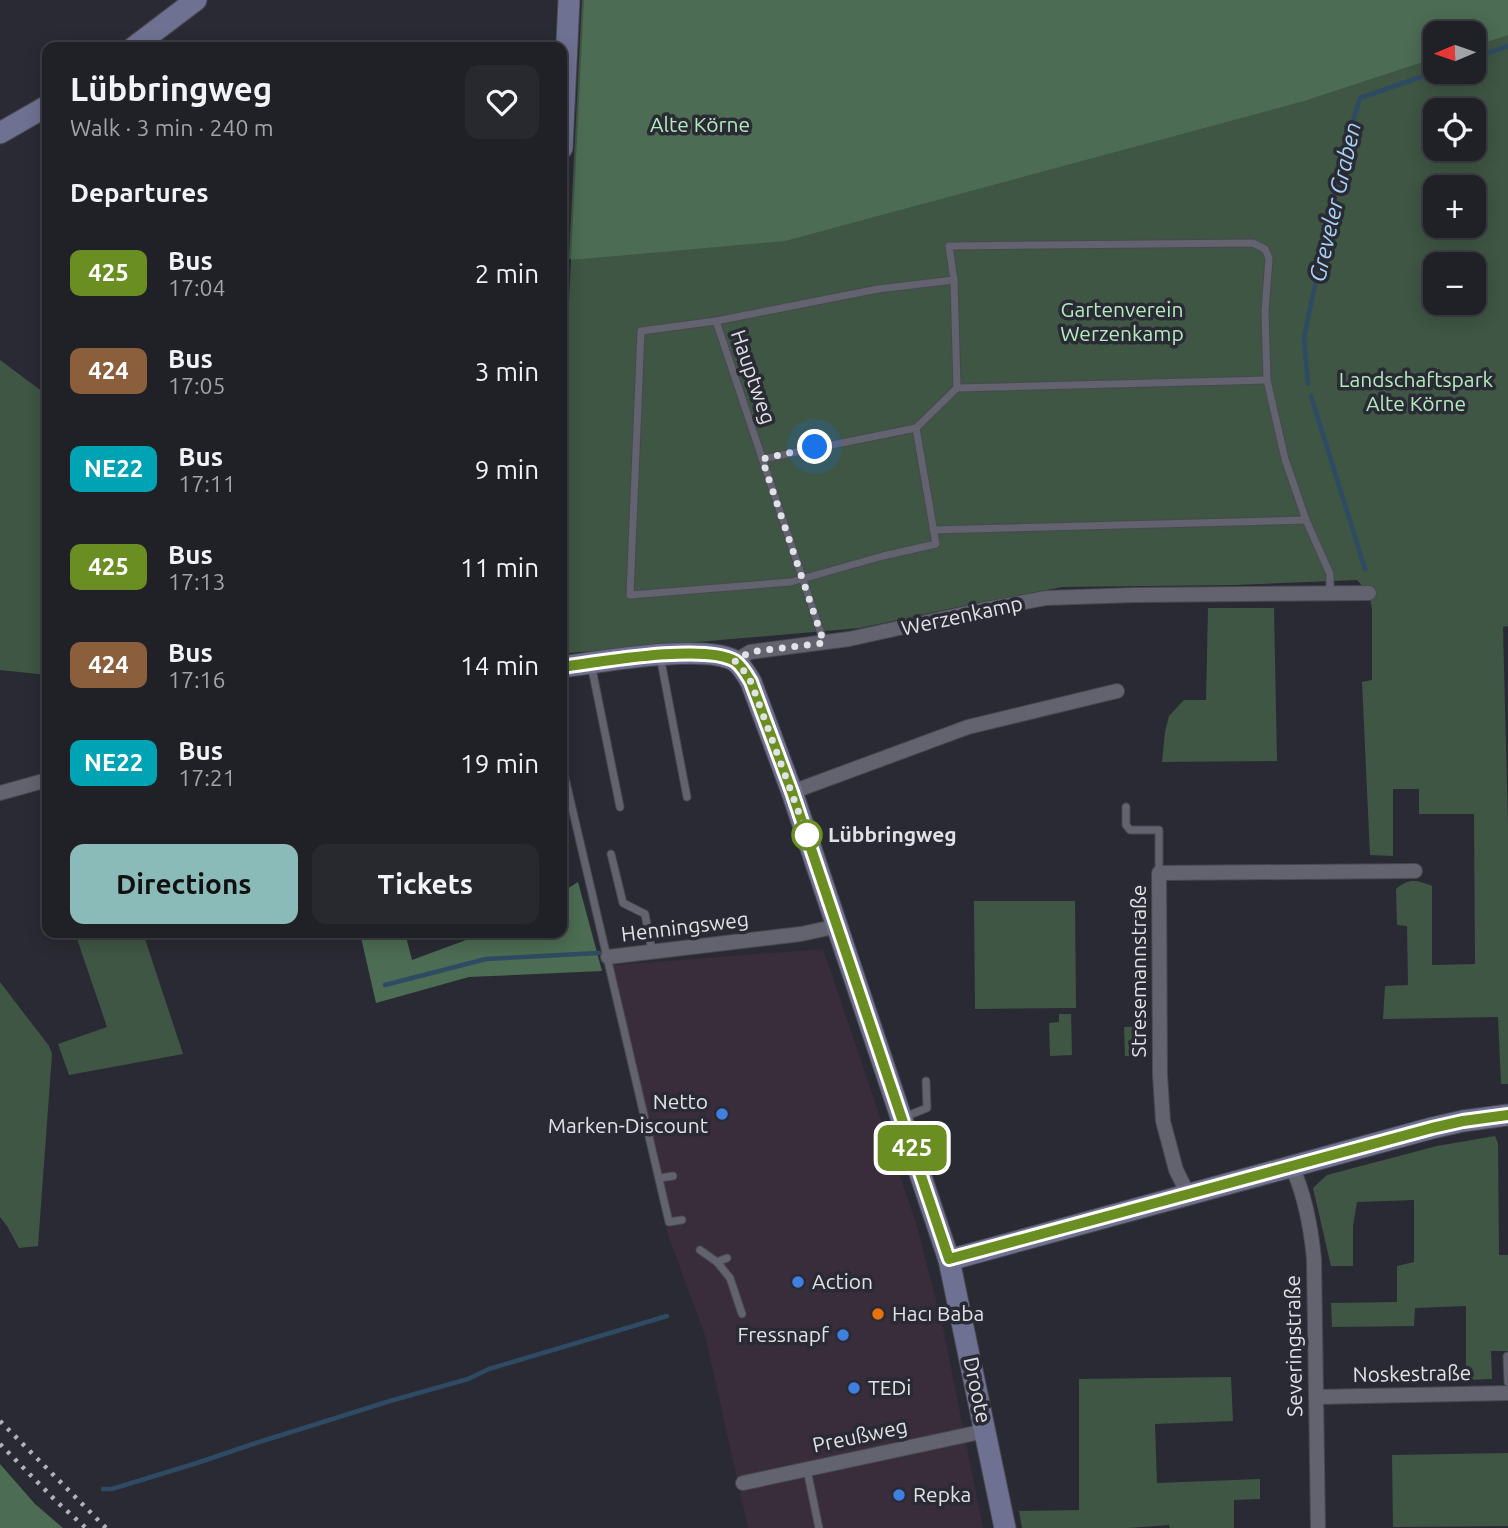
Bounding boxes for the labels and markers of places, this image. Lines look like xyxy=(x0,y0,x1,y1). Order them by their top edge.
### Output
marker: Lübbringweg xyxy=(792,820,822,850)
place label: Lübbringweg xyxy=(828,822,957,846)
place label: Netto Marken-Discount xyxy=(548,1089,708,1137)
marker: Netto Marken-Discount xyxy=(714,1106,730,1122)
place label: Action xyxy=(812,1269,873,1293)
marker: Action xyxy=(790,1274,806,1290)
place label: Hacı Baba xyxy=(892,1301,984,1325)
marker: Hacı Baba xyxy=(870,1306,886,1322)
place label: Fressnapf xyxy=(737,1322,830,1346)
marker: Fressnapf xyxy=(835,1327,851,1343)
place label: TEDi xyxy=(868,1375,911,1399)
marker: TEDi xyxy=(846,1380,862,1396)
place label: Repka xyxy=(913,1482,971,1506)
marker: Repka xyxy=(891,1487,907,1503)

